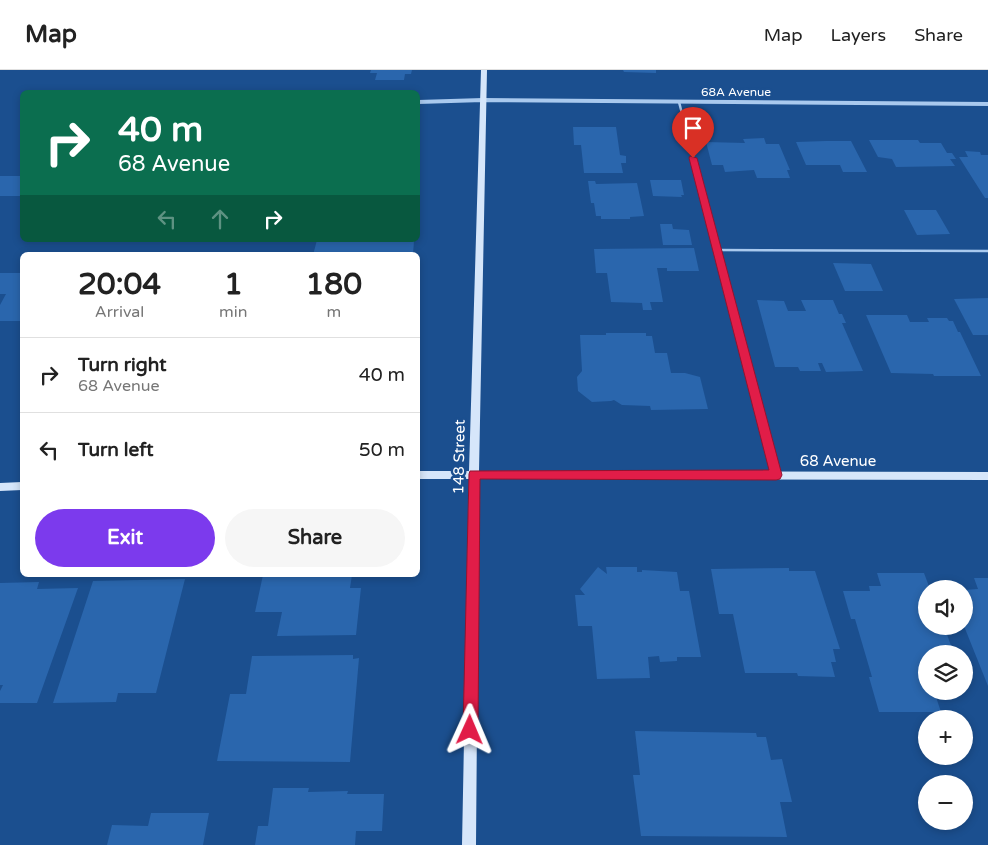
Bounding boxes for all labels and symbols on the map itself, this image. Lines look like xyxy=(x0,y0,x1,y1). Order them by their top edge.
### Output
street label: 68A Avenue xyxy=(701,85,771,99)
pin xyxy=(672,107,714,158)
street label: 148 Street xyxy=(449,419,469,495)
street label: 68 Avenue xyxy=(800,452,876,470)
position arrow xyxy=(443,703,495,755)

